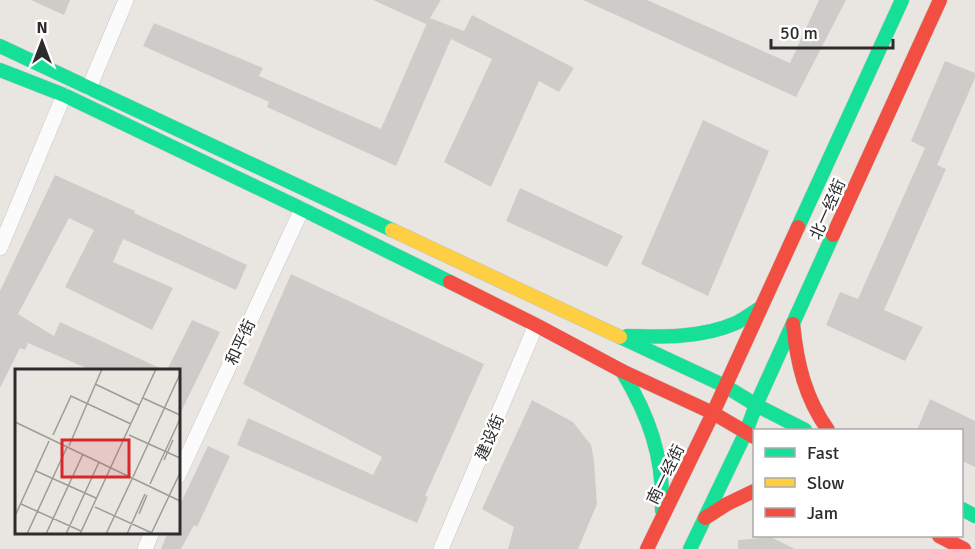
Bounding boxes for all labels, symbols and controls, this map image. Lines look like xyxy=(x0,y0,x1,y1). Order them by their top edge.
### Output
north arrow xyxy=(12,12,72,72)
scale bar xyxy=(771,12,892,50)
text: N xyxy=(36,18,48,38)
text: 50 m xyxy=(780,22,818,44)
street label: 北一经街 xyxy=(806,176,850,243)
street label: 和平街 xyxy=(222,316,260,368)
inset map xyxy=(15,369,180,534)
street label: 建设街 xyxy=(471,411,509,463)
legend xyxy=(753,429,963,537)
street label: 南一经街 xyxy=(643,441,689,508)
text: Fast xyxy=(807,442,839,464)
text: Slow xyxy=(807,472,844,494)
text: Jam xyxy=(807,502,838,524)

